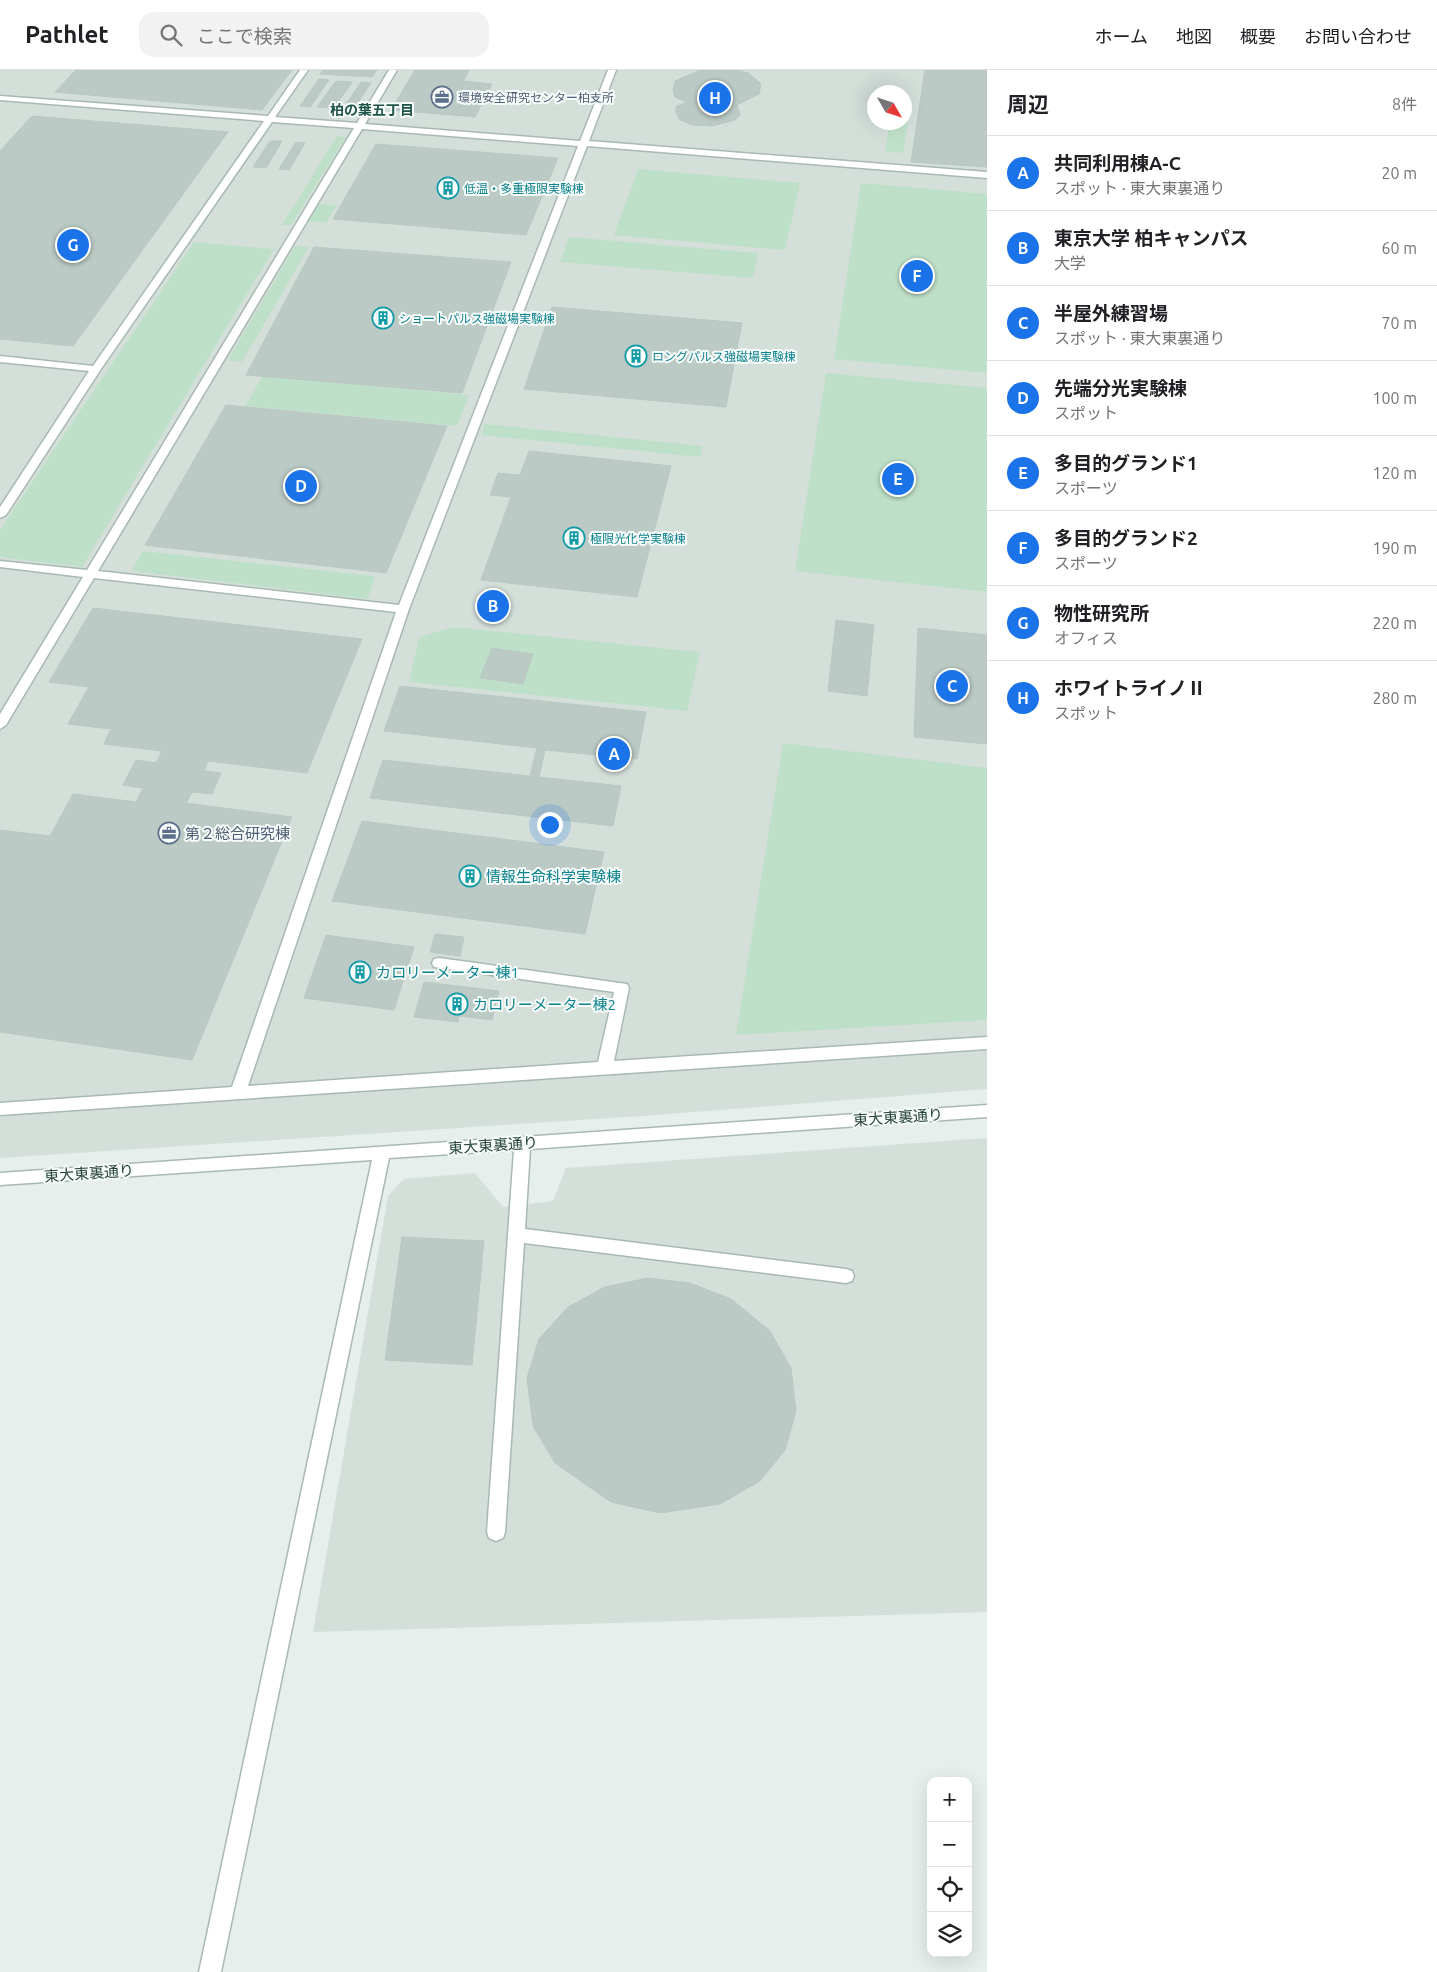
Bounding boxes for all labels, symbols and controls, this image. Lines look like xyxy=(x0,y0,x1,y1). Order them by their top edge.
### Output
search box xyxy=(139,12,489,57)
text: Pathlet xyxy=(25,21,109,48)
icon: search xyxy=(157,21,185,49)
text: ここで検索 xyxy=(197,25,292,47)
text: ホーム xyxy=(1095,26,1148,46)
text: 地図 xyxy=(1176,26,1212,46)
text: 概要 xyxy=(1240,26,1276,46)
text: お問い合わせ xyxy=(1304,26,1412,46)
pin: H xyxy=(699,79,731,117)
office icon: 環境安全研究センター柏支所 xyxy=(430,85,454,109)
north arrow xyxy=(867,85,912,130)
place label: 環境安全研究センター柏支所 xyxy=(458,91,614,104)
text: 周辺 xyxy=(1007,92,1049,116)
text: 8件 xyxy=(1392,95,1417,113)
district label: 柏の葉五丁目 xyxy=(330,102,414,118)
text: 共同利用棟A-C xyxy=(1054,152,1181,174)
text: A xyxy=(1017,164,1029,182)
text: 20 m xyxy=(1381,164,1417,182)
building icon: 低温・多重極限実験棟 xyxy=(436,176,460,200)
text: スポット · 東大東裏通り xyxy=(1054,179,1225,197)
place label: 低温・多重極限実験棟 xyxy=(464,182,584,195)
pin: G xyxy=(57,226,89,264)
text: 東京大学 柏キャンパス xyxy=(1054,227,1249,249)
text: B xyxy=(1018,239,1028,257)
text: 60 m xyxy=(1381,239,1417,257)
text: 大学 xyxy=(1054,254,1086,272)
pin: F xyxy=(901,257,933,295)
text: 半屋外練習場 xyxy=(1054,302,1168,324)
building icon: ショートパルス強磁場実験棟 xyxy=(371,306,395,330)
place label: ショートパルス強磁場実験棟 xyxy=(399,312,555,325)
text: C xyxy=(1018,314,1028,332)
text: 70 m xyxy=(1381,314,1417,332)
text: スポット · 東大東裏通り xyxy=(1054,329,1225,347)
building icon: ロングパルス強磁場実験棟 xyxy=(624,344,648,368)
place label: ロングパルス強磁場実験棟 xyxy=(652,350,796,363)
text: 先端分光実験棟 xyxy=(1054,377,1187,399)
text: D xyxy=(1017,389,1029,407)
text: 100 m xyxy=(1372,389,1417,407)
text: スポット xyxy=(1054,404,1118,422)
text: 多目的グランド1 xyxy=(1054,452,1198,474)
pin: E xyxy=(882,460,914,498)
text: E xyxy=(1018,464,1028,482)
text: 120 m xyxy=(1372,464,1417,482)
pin: D xyxy=(285,467,317,505)
text: スポーツ xyxy=(1054,479,1118,497)
building icon: 極限光化学実験棟 xyxy=(562,526,586,550)
text: 多目的グランド2 xyxy=(1054,527,1198,549)
place label: 極限光化学実験棟 xyxy=(590,532,686,545)
text: F xyxy=(1019,539,1028,557)
text: 190 m xyxy=(1372,539,1417,557)
text: スポーツ xyxy=(1054,554,1118,572)
pin: B xyxy=(477,587,509,625)
text: 物性研究所 xyxy=(1054,602,1149,624)
text: G xyxy=(1017,614,1029,632)
text: 220 m xyxy=(1372,614,1417,632)
text: オフィス xyxy=(1054,629,1118,647)
pin: C xyxy=(936,667,968,705)
text: ホワイトライノⅡ xyxy=(1054,677,1206,699)
text: H xyxy=(1017,689,1029,707)
text: 280 m xyxy=(1372,689,1417,707)
text: スポット xyxy=(1054,704,1118,722)
pin: A xyxy=(598,735,630,773)
your location xyxy=(537,812,563,838)
office icon: 第２総合研究棟 xyxy=(157,821,181,845)
place label: 第２総合研究棟 xyxy=(185,825,290,842)
building icon: 情報生命科学実験棟 xyxy=(458,864,482,888)
place label: 情報生命科学実験棟 xyxy=(486,868,621,885)
building icon: カロリーメーター棟1 xyxy=(348,960,372,984)
place label: カロリーメーター棟1 xyxy=(376,964,519,981)
building icon: カロリーメーター棟2 xyxy=(445,992,469,1016)
place label: カロリーメーター棟2 xyxy=(473,996,616,1013)
street label: 東大東裏通り xyxy=(853,1105,943,1129)
street label: 東大東裏通り xyxy=(448,1133,538,1157)
street label: 東大東裏通り xyxy=(44,1161,134,1185)
map controls xyxy=(927,1777,972,1957)
button: + xyxy=(927,1777,972,1822)
button: − xyxy=(927,1822,972,1867)
button: locate xyxy=(927,1867,972,1912)
button: layers xyxy=(927,1912,972,1957)

